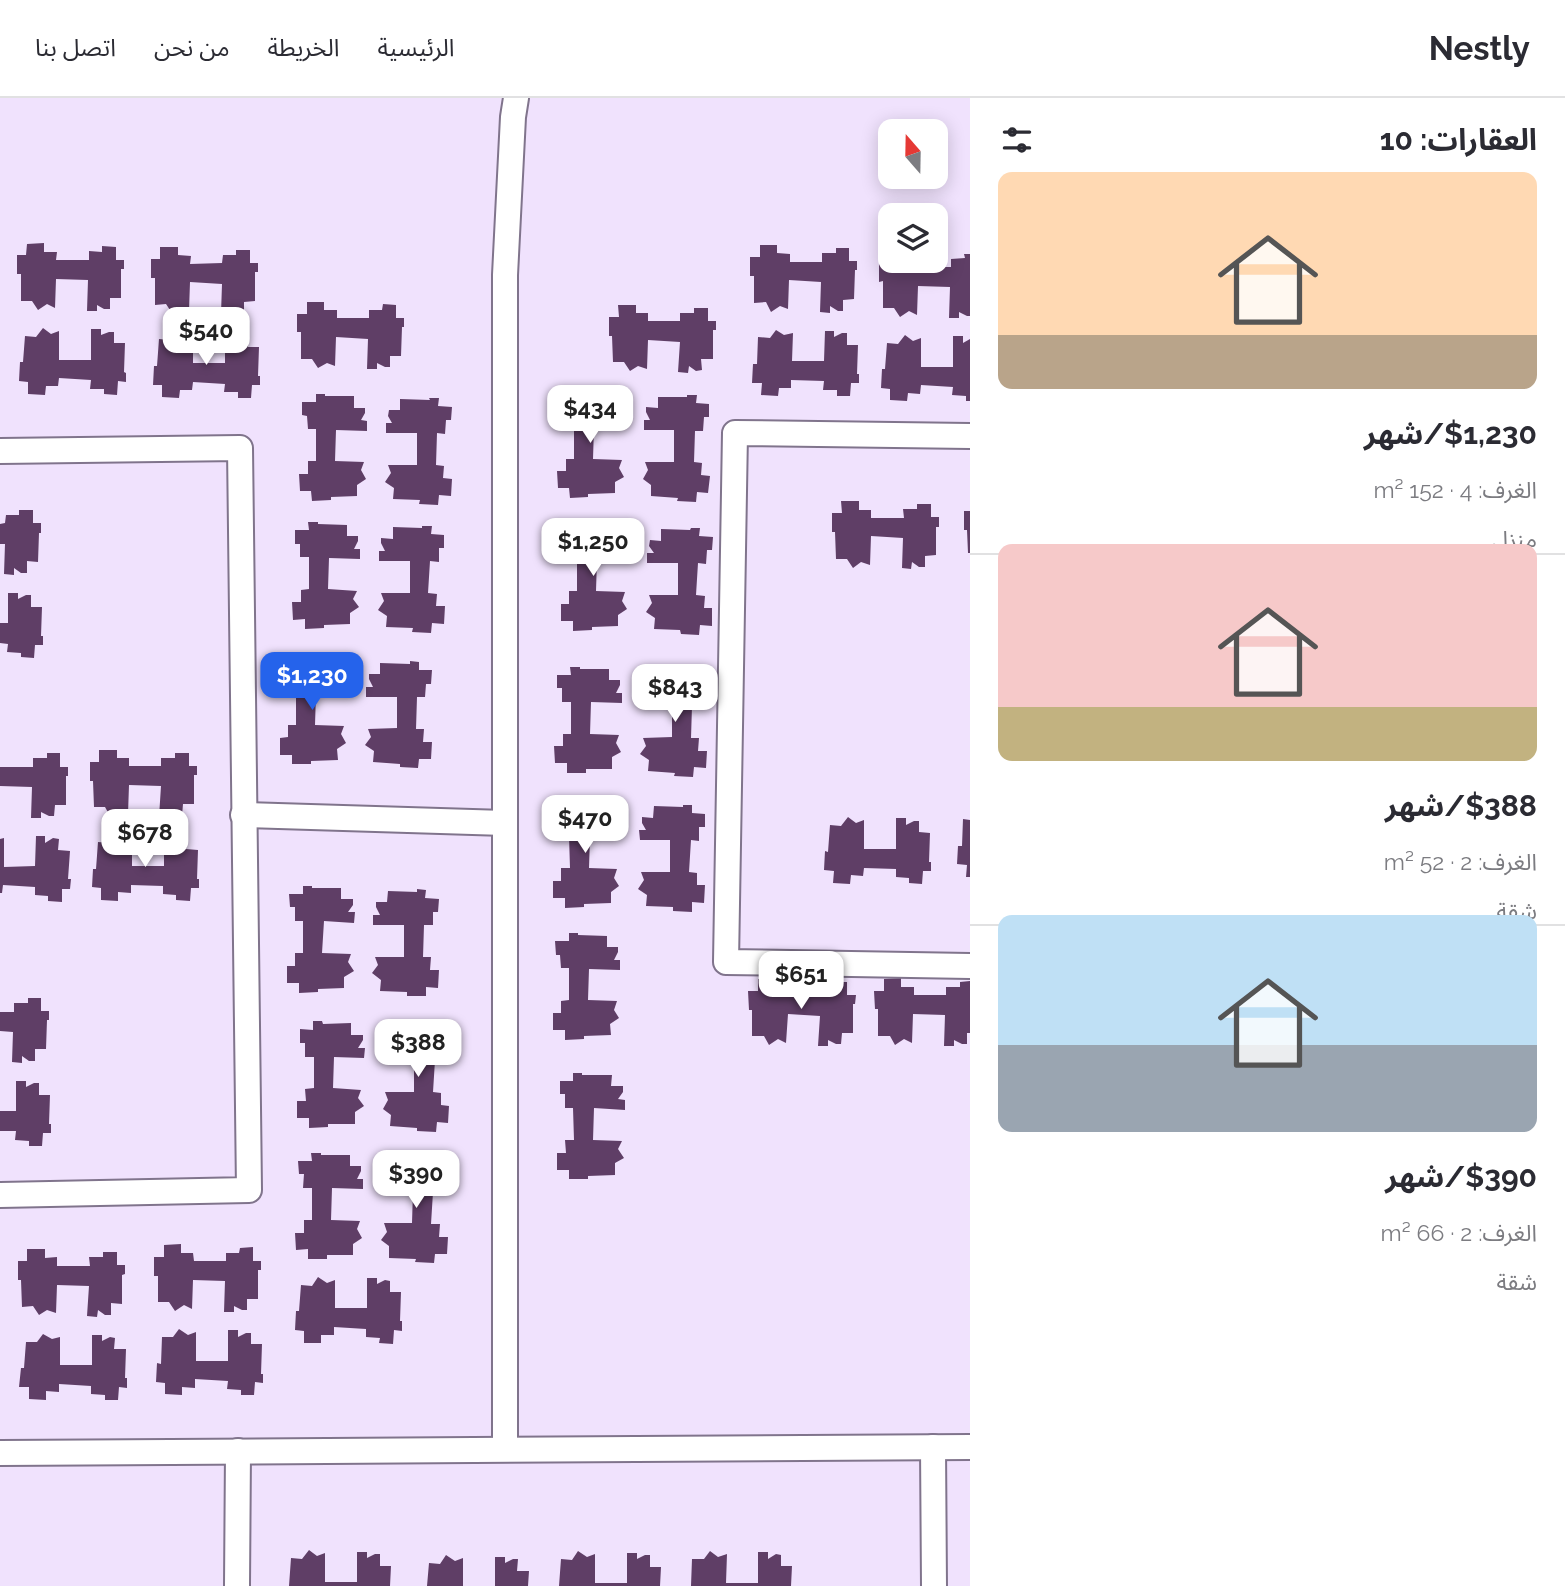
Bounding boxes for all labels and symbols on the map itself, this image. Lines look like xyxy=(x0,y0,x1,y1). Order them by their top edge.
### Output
north arrow xyxy=(878,119,948,189)
pin: $540 xyxy=(165,308,247,367)
pin: $434 xyxy=(549,386,631,445)
pin: $1,250 xyxy=(536,518,650,578)
pin: $1,230 xyxy=(255,652,369,712)
pin: $843 xyxy=(634,664,716,724)
pin: $470 xyxy=(544,796,626,855)
pin: $678 xyxy=(104,810,186,869)
pin: $651 xyxy=(760,951,842,1011)
pin: $388 xyxy=(377,1020,459,1079)
pin: $390 xyxy=(375,1150,457,1210)

